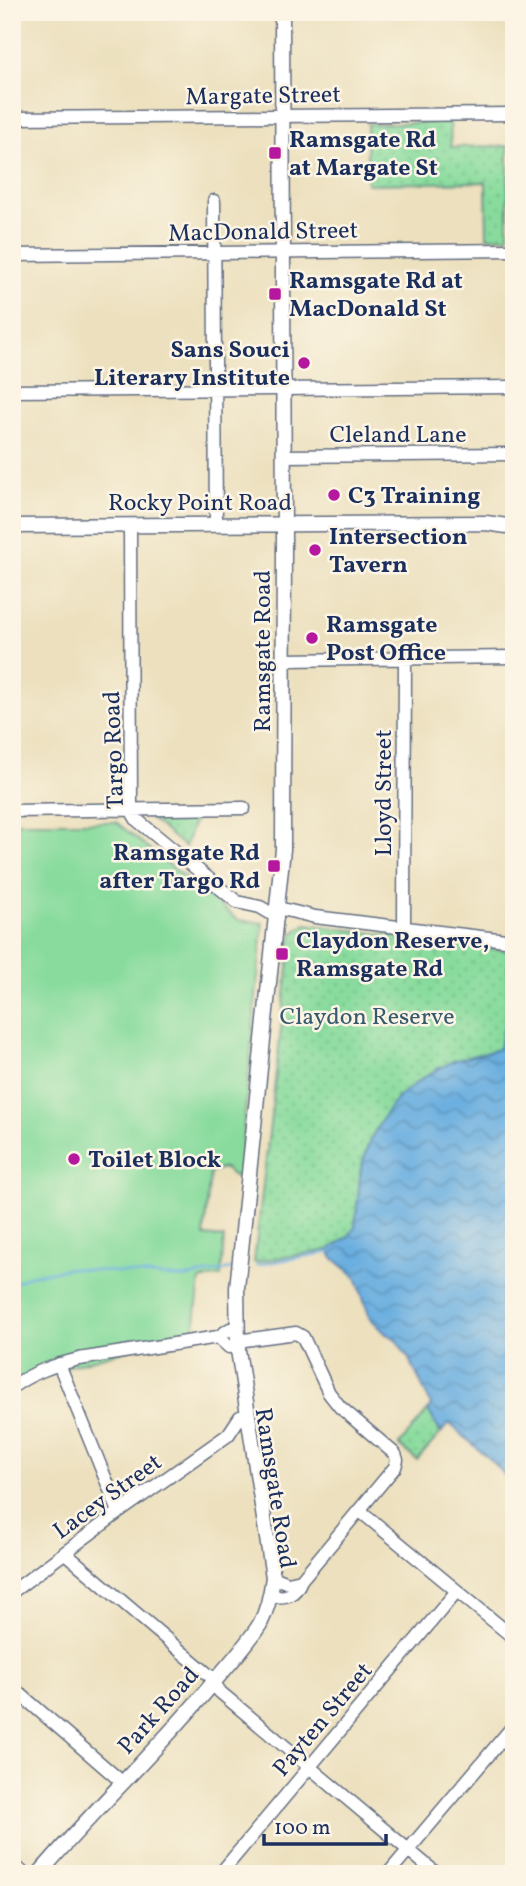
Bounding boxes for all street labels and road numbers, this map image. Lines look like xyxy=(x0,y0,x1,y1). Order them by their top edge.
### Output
street label: Margate Street xyxy=(185,79,341,115)
street label: MacDonald Street xyxy=(168,214,358,252)
street label: Cleland Lane xyxy=(329,419,467,453)
street label: Rocky Point Road xyxy=(108,487,292,521)
street label: Ramsgate Road xyxy=(247,570,281,732)
street label: Targo Road xyxy=(96,690,134,810)
street label: Lloyd Street xyxy=(368,729,402,857)
street label: Ramsgate Road xyxy=(245,1406,304,1571)
street label: Lacey Street xyxy=(47,1446,170,1549)
street label: Payten Street xyxy=(266,1656,381,1785)
street label: Park Road xyxy=(111,1660,208,1763)

